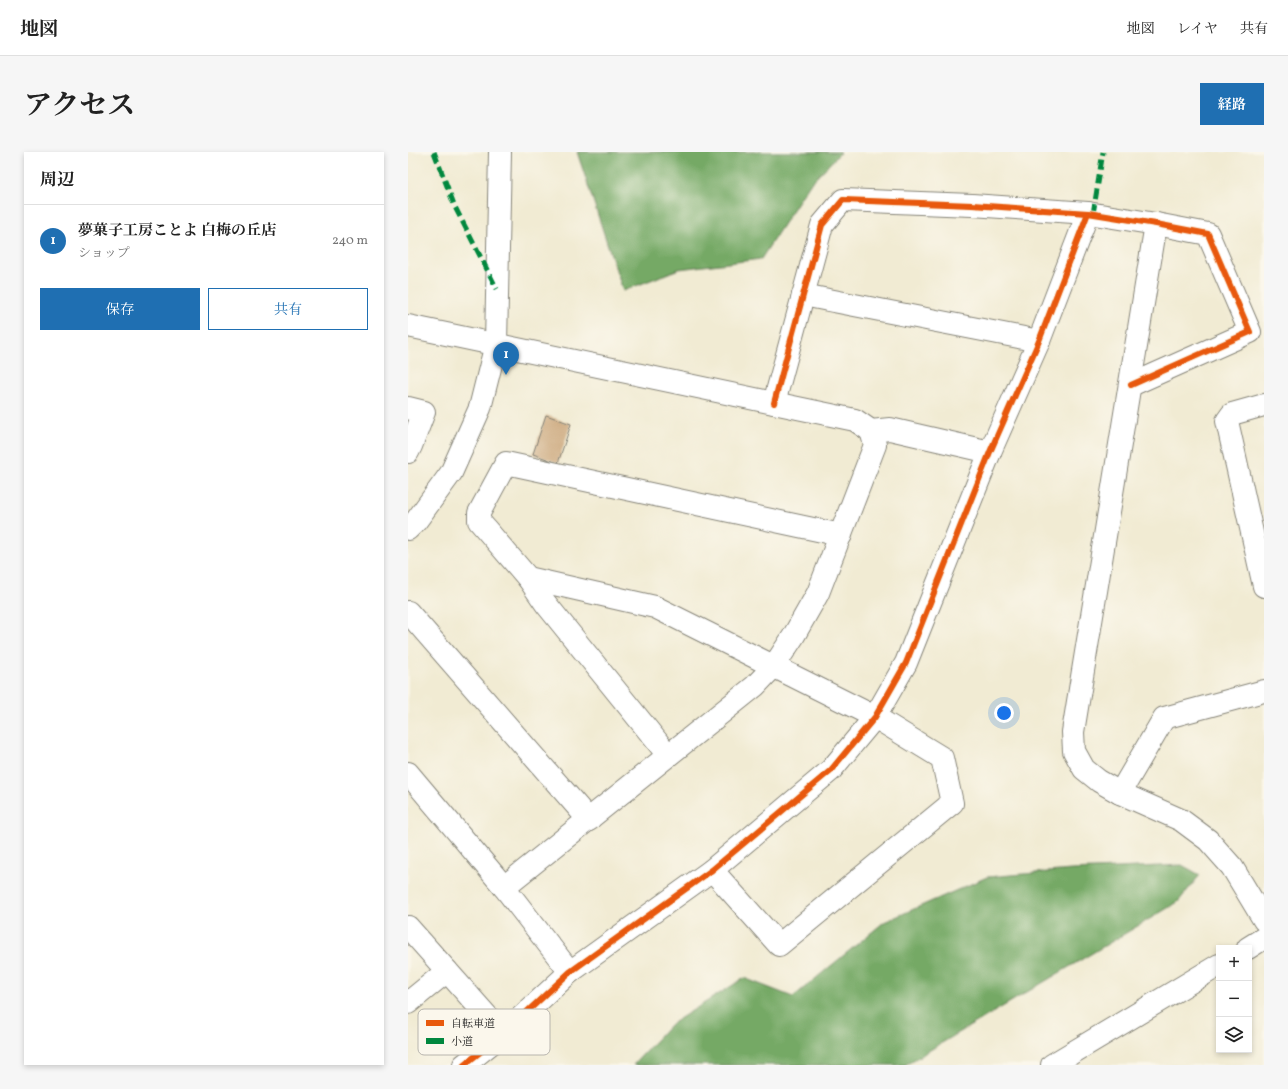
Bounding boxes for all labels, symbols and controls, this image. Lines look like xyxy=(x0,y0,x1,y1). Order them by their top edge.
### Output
text: 地図 xyxy=(20,17,58,43)
text: 地図 xyxy=(1127,20,1155,39)
text: レイヤ xyxy=(1177,20,1218,39)
text: 共有 xyxy=(1240,20,1268,39)
button: 経路 xyxy=(1200,83,1264,125)
text: アクセス xyxy=(24,87,135,126)
text: 周辺 xyxy=(40,169,74,192)
text: 夢菓子工房ことよ 白梅の丘店 xyxy=(78,221,276,242)
text: 1 xyxy=(50,232,56,250)
text: 240 m xyxy=(332,232,368,250)
text: ショップ xyxy=(78,245,130,263)
button: 保存 xyxy=(40,288,200,330)
button: 共有 xyxy=(208,288,368,330)
pin: 1 xyxy=(493,342,519,375)
your location xyxy=(994,703,1014,723)
map controls xyxy=(1216,945,1252,1053)
button: + xyxy=(1216,945,1252,981)
button: − xyxy=(1216,981,1252,1017)
legend xyxy=(418,1009,550,1055)
text: 自転車道 xyxy=(451,1017,495,1032)
button: layers xyxy=(1216,1017,1252,1053)
text: 小道 xyxy=(451,1035,473,1050)

